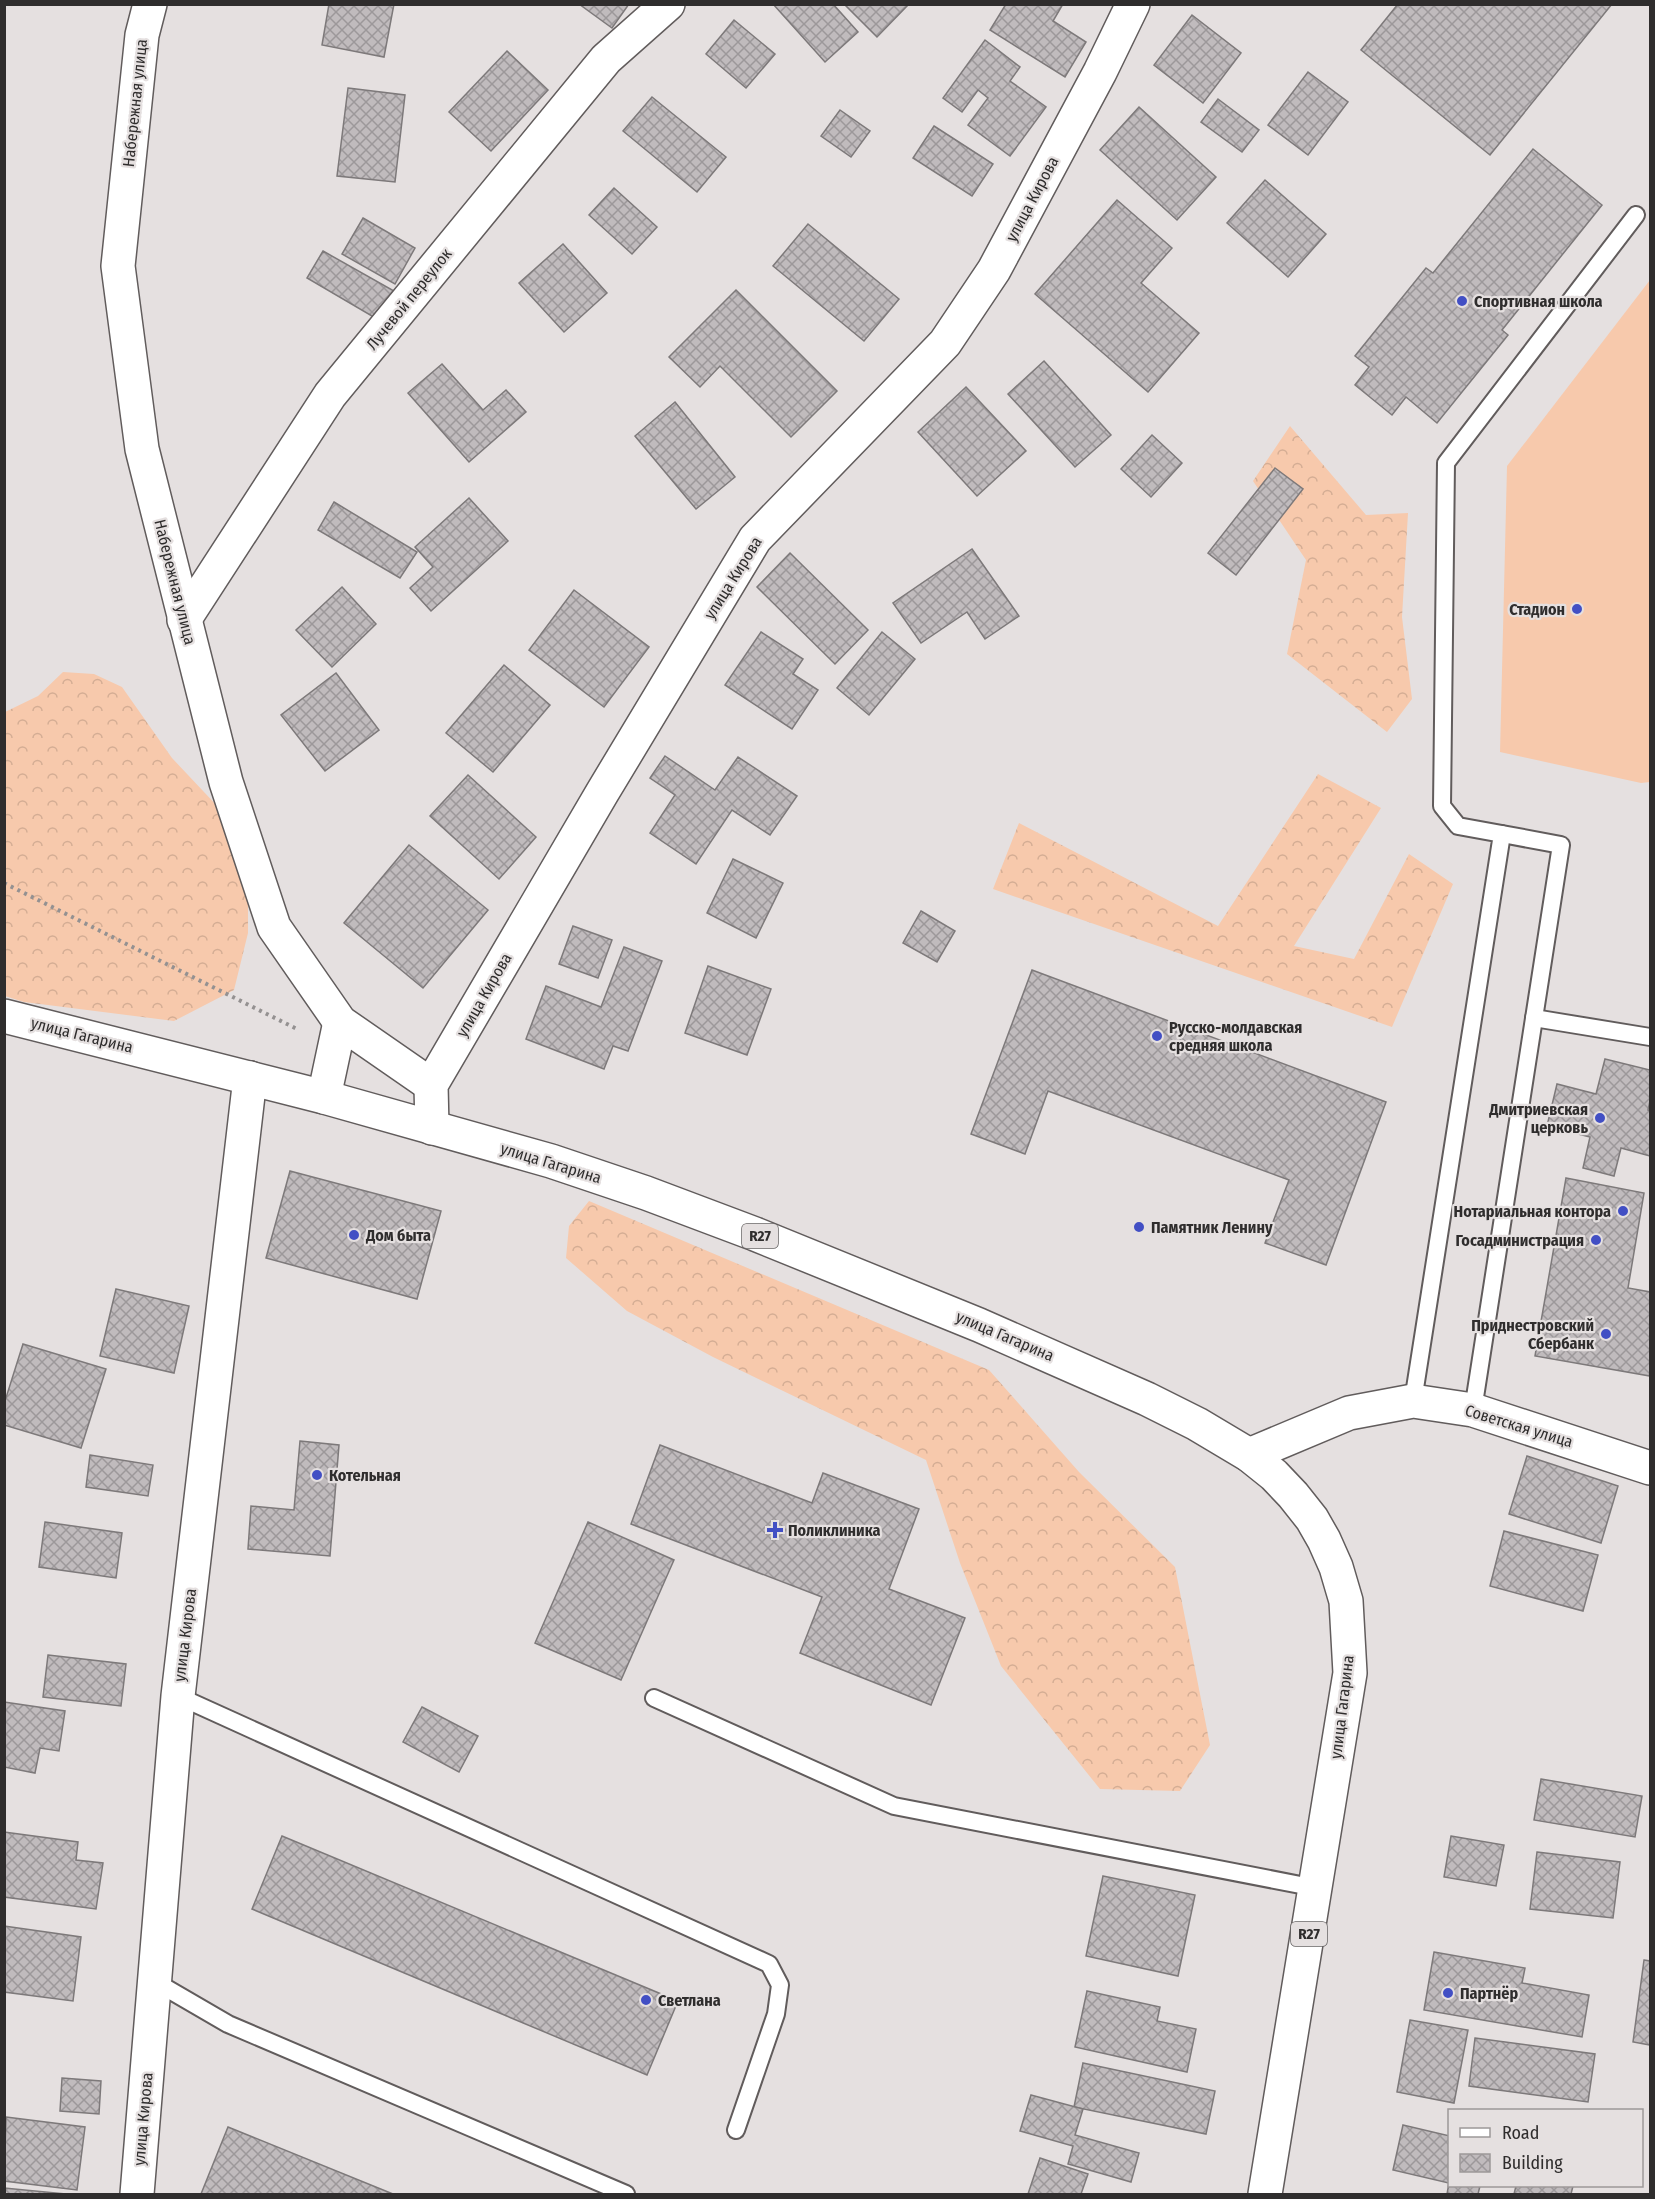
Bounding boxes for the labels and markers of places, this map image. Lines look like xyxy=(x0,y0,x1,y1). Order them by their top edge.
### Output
place label: Спортивная школа xyxy=(1474,292,1603,311)
marker: Спортивная школа xyxy=(1455,294,1469,308)
place label: Стадион xyxy=(1509,600,1565,619)
marker: Стадион xyxy=(1570,602,1584,616)
place label: Русско-молдавская средняя школа xyxy=(1169,1018,1302,1055)
marker: Русско-молдавская средняя школа xyxy=(1150,1029,1164,1043)
place label: Дмитриевская церковь xyxy=(1488,1100,1588,1137)
marker: Дмитриевская церковь xyxy=(1593,1111,1607,1125)
place label: Нотариальная контора xyxy=(1454,1202,1611,1221)
marker: Нотариальная контора xyxy=(1616,1204,1630,1218)
place label: Памятник Ленину xyxy=(1151,1218,1273,1237)
marker: Памятник Ленину xyxy=(1132,1220,1146,1234)
place label: Дом быта xyxy=(365,1226,431,1245)
marker: Дом быта xyxy=(347,1228,361,1242)
place label: Госадминистрация xyxy=(1456,1231,1584,1250)
marker: Госадминистрация xyxy=(1589,1233,1603,1247)
place label: Приднестровский Сбербанк xyxy=(1471,1316,1595,1353)
marker: Приднестровский Сбербанк xyxy=(1599,1327,1613,1341)
place label: Котельная xyxy=(329,1466,401,1485)
marker: Котельная xyxy=(310,1468,324,1482)
marker: Поликлиника xyxy=(766,1521,784,1539)
place label: Поликлиника xyxy=(788,1521,880,1540)
place label: Партнёр xyxy=(1460,1984,1518,2003)
marker: Партнёр xyxy=(1441,1986,1455,2000)
place label: Светлана xyxy=(658,1991,721,2010)
marker: Светлана xyxy=(639,1993,653,2007)

